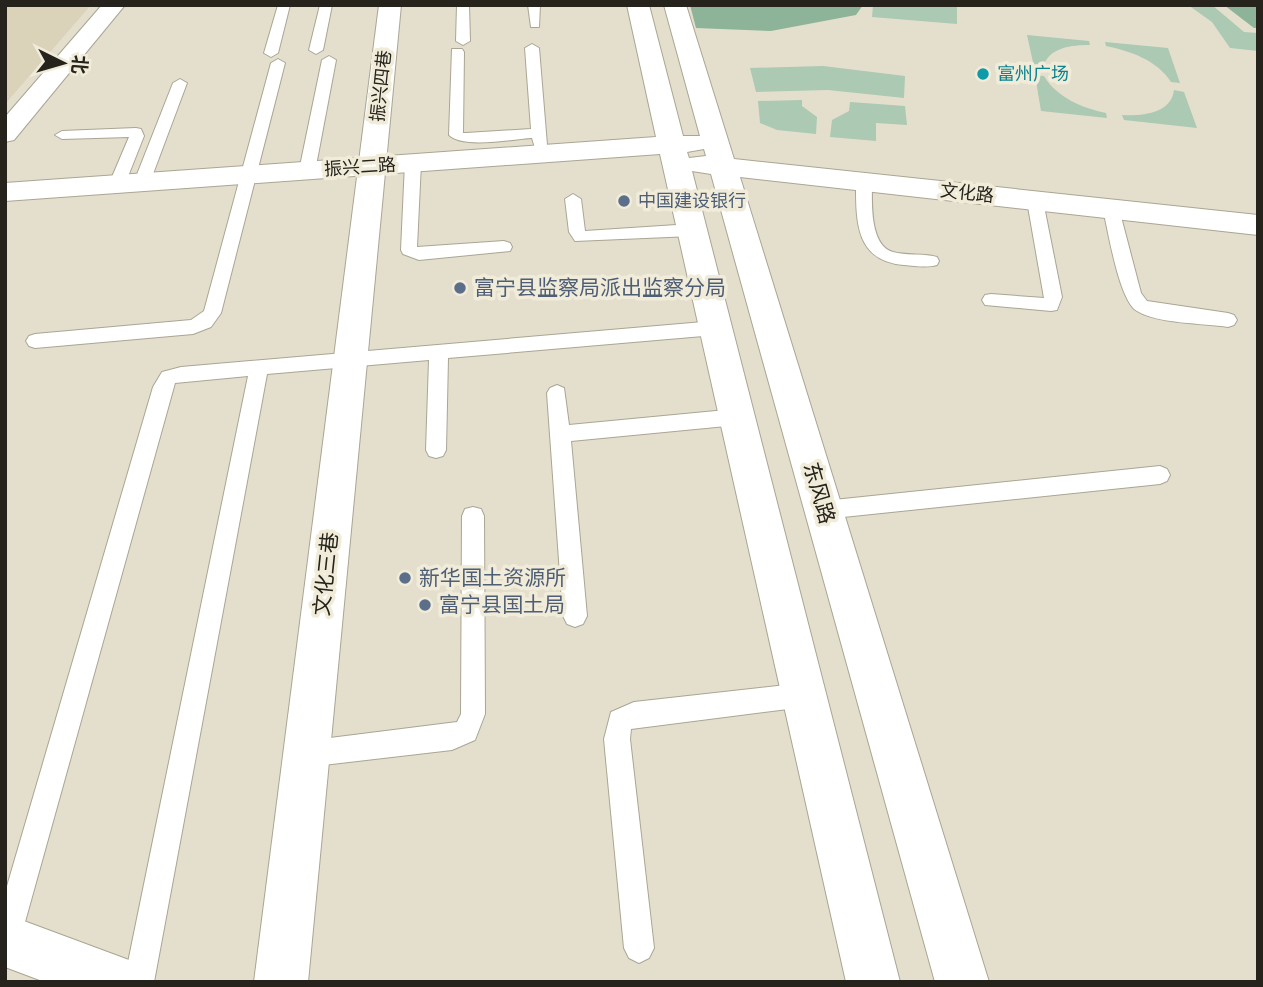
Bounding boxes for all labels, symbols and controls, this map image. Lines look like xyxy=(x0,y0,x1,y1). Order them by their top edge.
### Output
north arrow xyxy=(28,28,98,98)
street label: 振兴四巷 xyxy=(365,49,395,123)
text: 北 xyxy=(68,54,93,75)
place label: 富州广场 xyxy=(997,62,1069,84)
marker: 富州广场 xyxy=(975,66,991,82)
street label: 振兴二路 xyxy=(323,153,397,179)
street label: 文化路 xyxy=(939,178,995,206)
place label: 中国建设银行 xyxy=(638,189,746,211)
marker: 中国建设银行 xyxy=(616,193,632,209)
place label: 富宁县监察局派出监察分局 xyxy=(474,274,726,300)
marker: 富宁县监察局派出监察分局 xyxy=(452,280,468,296)
street label: 东风路 xyxy=(799,459,841,527)
street label: 文化三巷 xyxy=(308,531,342,617)
place label: 新华国土资源所 xyxy=(419,564,566,590)
marker: 新华国土资源所 xyxy=(397,570,413,586)
place label: 富宁县国土局 xyxy=(439,591,565,617)
marker: 富宁县国土局 xyxy=(417,597,433,613)

